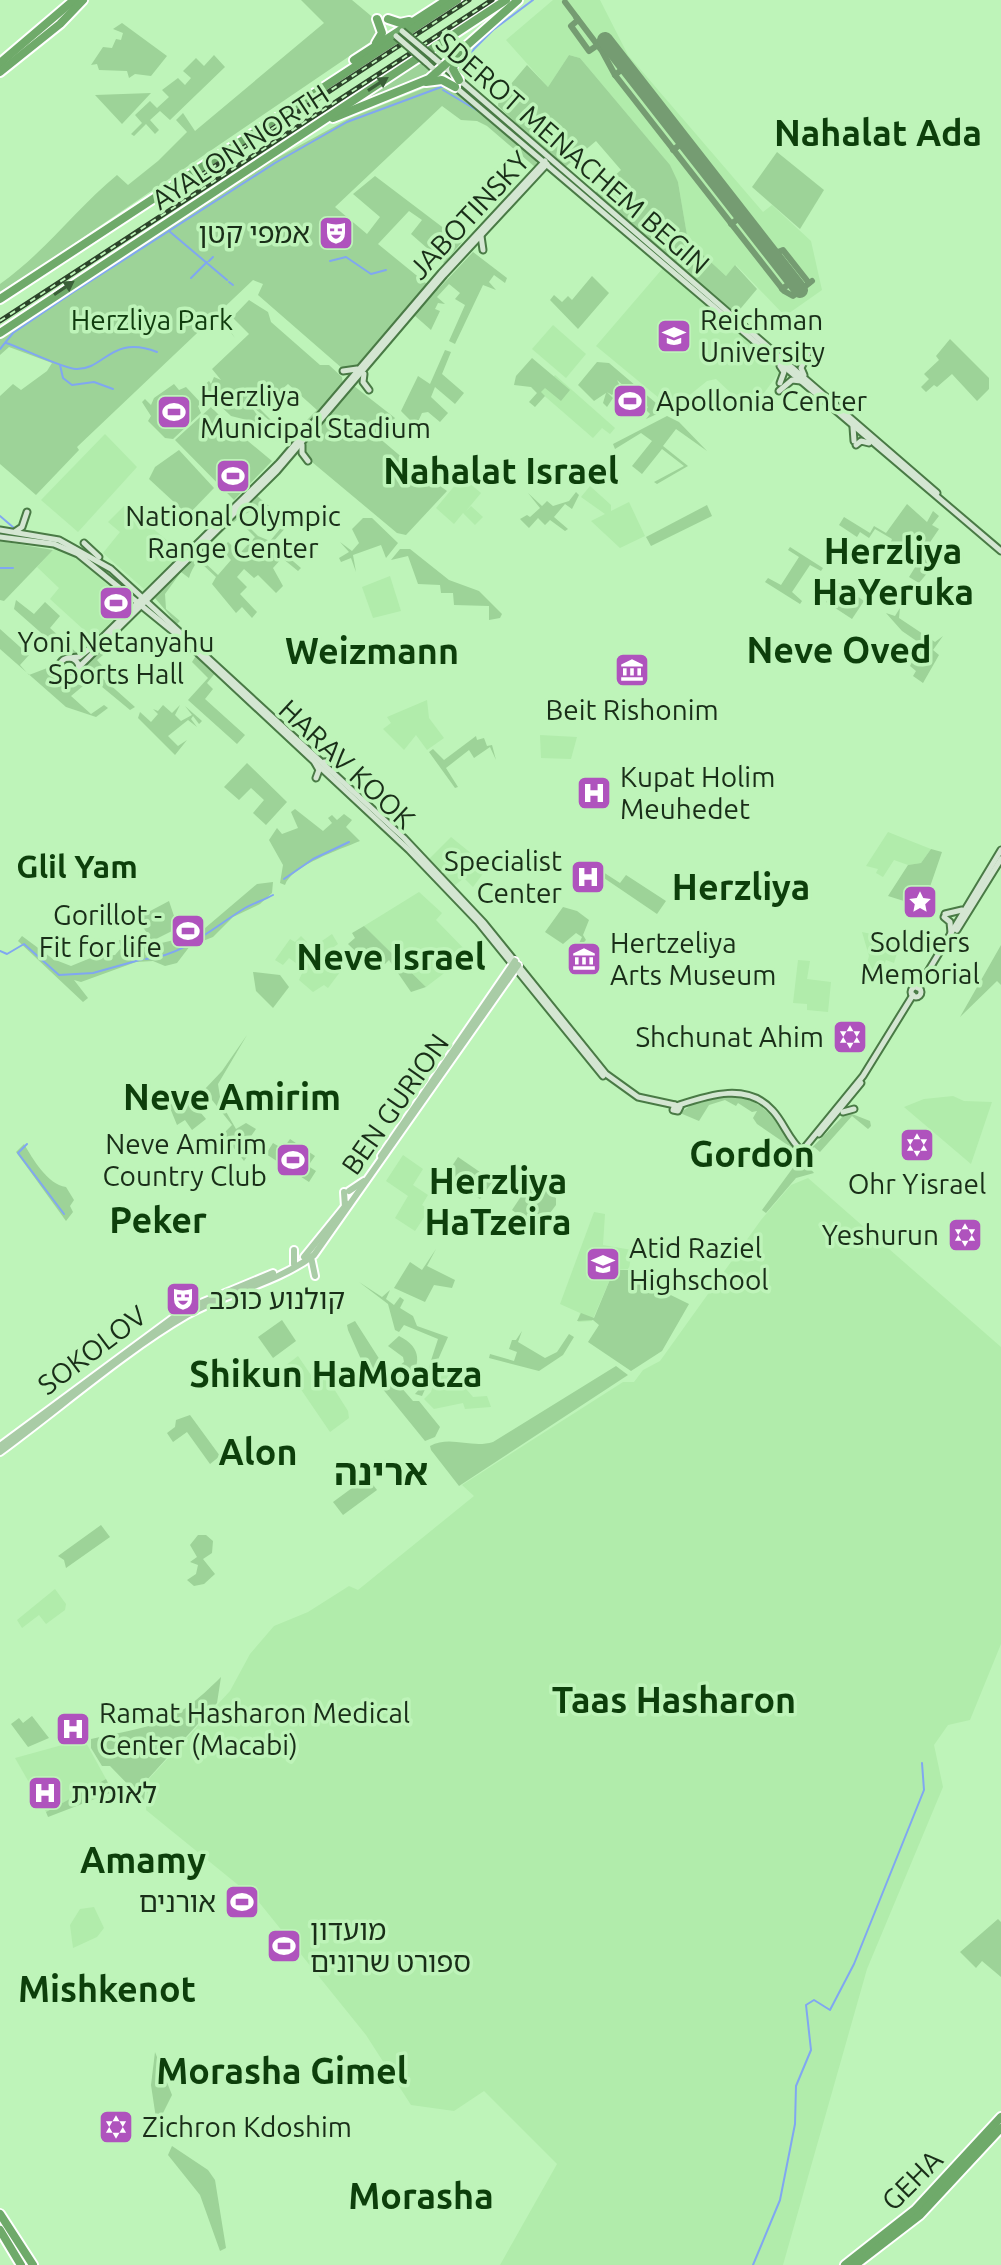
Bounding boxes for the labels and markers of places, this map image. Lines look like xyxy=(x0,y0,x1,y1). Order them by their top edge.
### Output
theatre icon: אמפי קטן xyxy=(317,214,355,252)
place label: אמפי קטן xyxy=(199,217,310,248)
place label: Reichman University xyxy=(700,304,825,367)
school or university icon: Reichman University xyxy=(655,317,693,355)
place label: Herzliya Municipal Stadium xyxy=(200,380,431,443)
sports icon: Apollonia Center xyxy=(611,382,649,420)
place label: Apollonia Center xyxy=(656,385,868,416)
sports icon: Herzliya Municipal Stadium xyxy=(155,393,193,431)
sports icon: National Olympic Range Center xyxy=(214,457,252,495)
place label: National Olympic Range Center xyxy=(125,500,341,563)
sports icon: Yoni Netanyahu Sports Hall xyxy=(97,584,135,622)
place label: Yoni Netanyahu Sports Hall xyxy=(18,626,214,689)
museum icon: Beit Rishonim xyxy=(613,651,651,689)
place label: Beit Rishonim xyxy=(545,694,719,725)
place label: Kupat Holim Meuhedet xyxy=(620,761,775,824)
hospital icon: Kupat Holim Meuhedet xyxy=(575,774,613,812)
place label: Specialist Center xyxy=(444,845,562,908)
hospital icon: Specialist Center xyxy=(569,858,607,896)
place icon: Soldiers Memorial xyxy=(901,883,939,921)
place label: Gorillot - Fit for life xyxy=(39,899,162,962)
sports icon: Gorillot - Fit for life xyxy=(169,912,207,950)
place label: Soldiers Memorial xyxy=(860,926,980,989)
place label: Hertzeliya Arts Museum xyxy=(610,927,776,990)
museum icon: Hertzeliya Arts Museum xyxy=(565,940,603,978)
synagogue icon: Shchunat Ahim xyxy=(831,1018,869,1056)
place label: Shchunat Ahim xyxy=(635,1021,824,1052)
synagogue icon: Ohr Yisrael xyxy=(898,1126,936,1164)
place label: Neve Amirim Country Club xyxy=(102,1128,267,1191)
sports icon: Neve Amirim Country Club xyxy=(274,1141,312,1179)
place label: Ohr Yisrael xyxy=(848,1168,986,1199)
synagogue icon: Yeshurun xyxy=(946,1216,984,1254)
place label: Yeshurun xyxy=(822,1219,939,1250)
place label: Atid Raziel Highschool xyxy=(629,1232,769,1295)
school or university icon: Atid Raziel Highschool xyxy=(584,1245,622,1283)
theatre icon: קולנוע כוכב xyxy=(164,1280,202,1318)
place label: קולנוע כוכב xyxy=(209,1283,345,1314)
place label: Ramat Hasharon Medical Center (Macabi) xyxy=(99,1697,410,1761)
hospital icon: Ramat Hasharon Medical Center (Macabi) xyxy=(54,1710,92,1748)
hospital icon: לאומית xyxy=(26,1774,64,1812)
place label: לאומית xyxy=(71,1777,157,1808)
sports icon: אורנים xyxy=(223,1883,261,1921)
place label: אורנים xyxy=(139,1886,216,1917)
place label: מועדון ספורט שרונים xyxy=(310,1914,471,1977)
sports icon: מועדון ספורט שרונים xyxy=(265,1927,303,1965)
synagogue icon: Zichron Kdoshim xyxy=(97,2108,135,2146)
place label: Zichron Kdoshim xyxy=(142,2111,352,2142)

